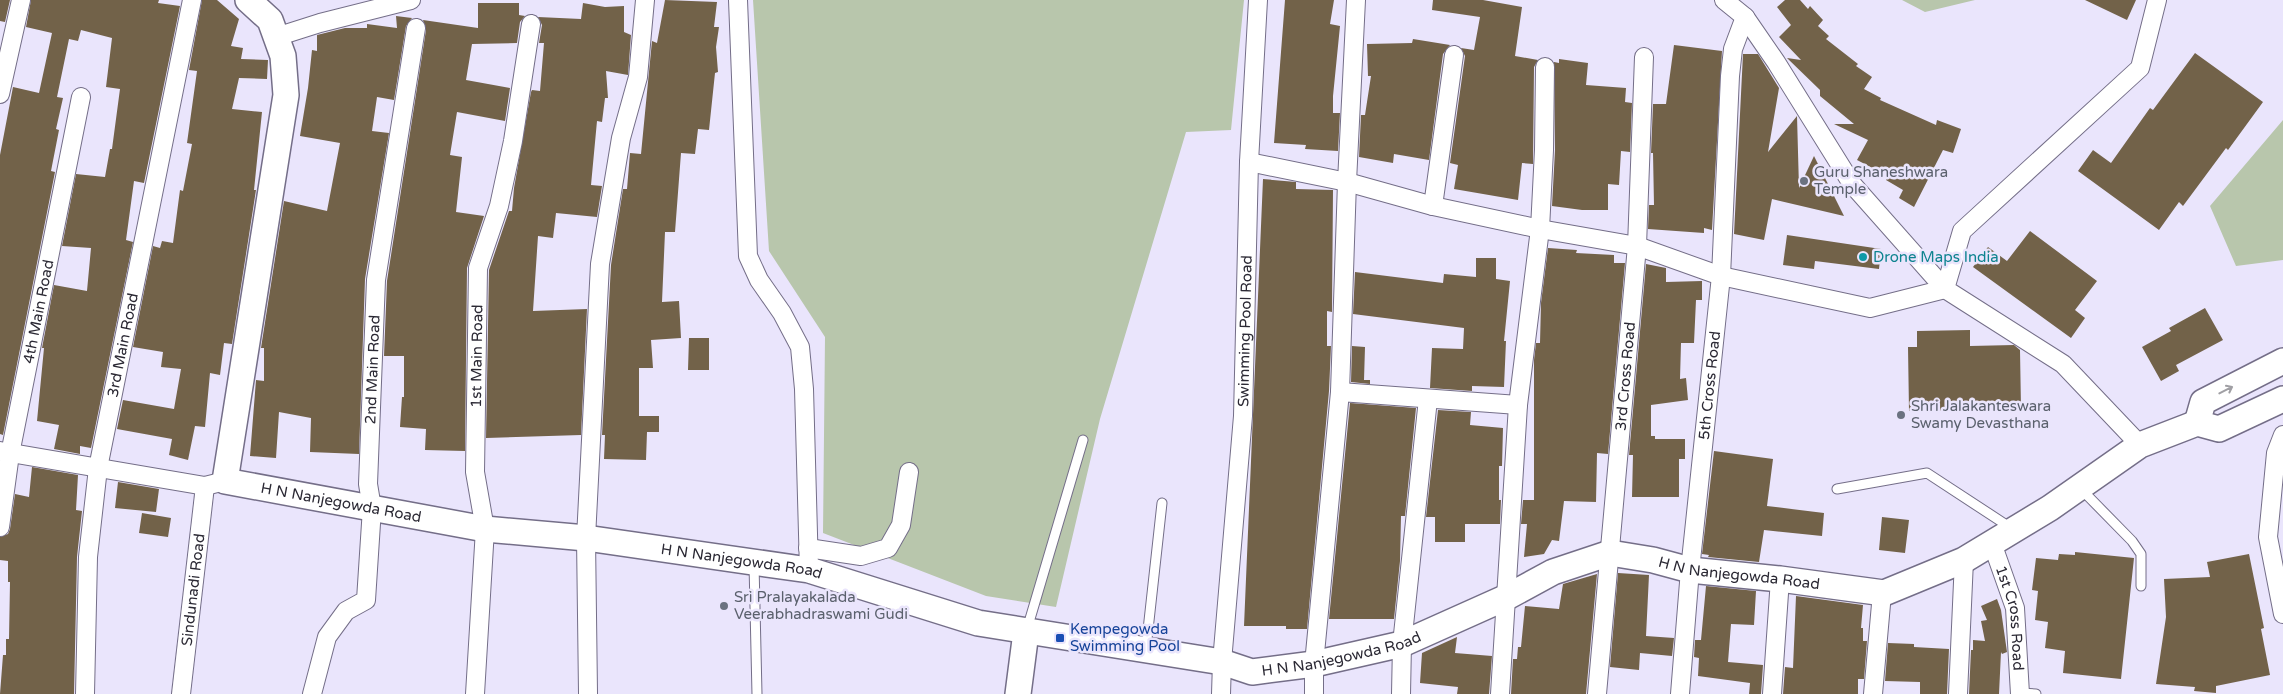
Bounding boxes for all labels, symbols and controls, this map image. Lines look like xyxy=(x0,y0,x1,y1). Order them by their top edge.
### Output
place label: Guru Shaneshwara Temple xyxy=(1814,163,1948,198)
marker: Guru Shaneshwara Temple xyxy=(1798,175,1810,187)
place label: Drone Maps India xyxy=(1873,248,1999,266)
marker: Drone Maps India xyxy=(1857,251,1869,263)
street label: Swimming Pool Road xyxy=(1234,255,1256,407)
street label: 4th Main Road xyxy=(19,258,57,365)
street label: 3rd Main Road xyxy=(103,291,142,399)
street label: 1st Main Road xyxy=(467,304,486,408)
street label: 2nd Main Road xyxy=(361,315,384,425)
street label: 3rd Cross Road xyxy=(1612,321,1639,432)
street label: 5th Cross Road xyxy=(1695,330,1724,441)
one-way arrow xyxy=(2219,385,2234,395)
place label: Shri Jalakanteswara Swamy Devasthana xyxy=(1911,397,2051,432)
marker: Shri Jalakanteswara Swamy Devasthana xyxy=(1895,409,1907,421)
street label: H N Nanjegowda Road xyxy=(259,479,423,526)
street label: Sindunadi Road xyxy=(178,533,208,647)
street label: H N Nanjegowda Road xyxy=(660,540,825,583)
street label: H N Nanjegowda Road xyxy=(1656,553,1821,593)
street label: 1st Cross Road xyxy=(1992,563,2028,671)
place label: Sri Pralayakalada Veerabhadraswami Gudi xyxy=(734,588,908,623)
marker: Sri Pralayakalada Veerabhadraswami Gudi xyxy=(718,600,730,612)
place label: Kempegowda Swimming Pool xyxy=(1070,620,1180,655)
street label: H N Nanjegowda Road xyxy=(1260,628,1424,680)
marker: Kempegowda Swimming Pool xyxy=(1054,632,1066,644)

